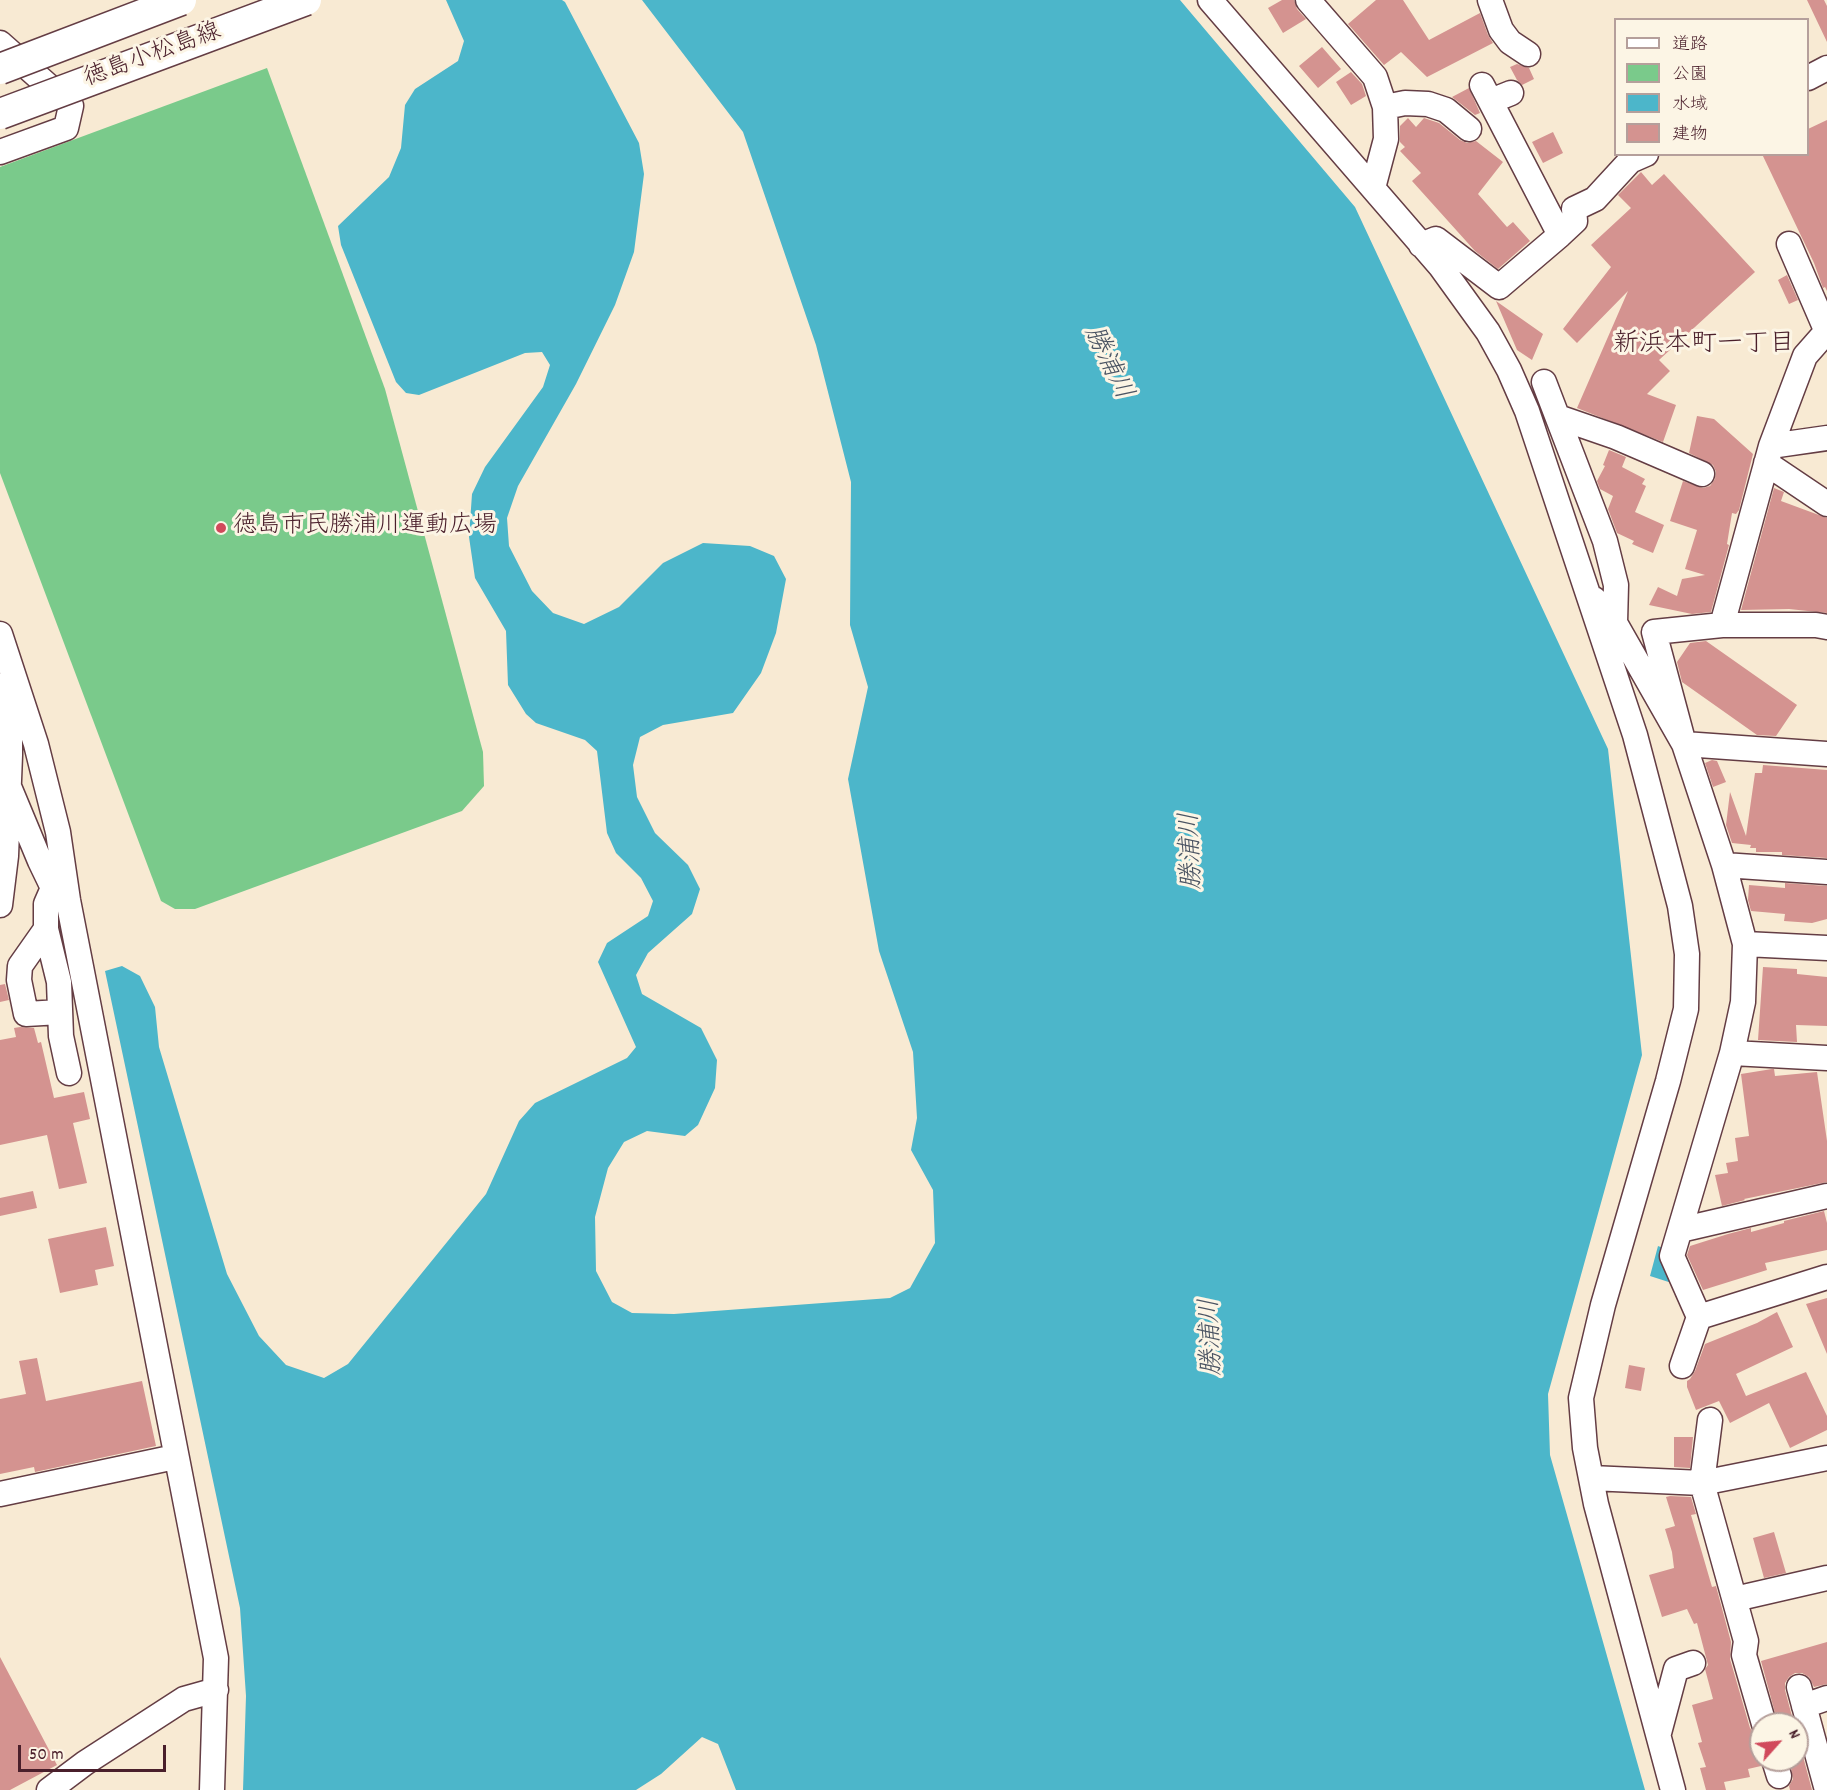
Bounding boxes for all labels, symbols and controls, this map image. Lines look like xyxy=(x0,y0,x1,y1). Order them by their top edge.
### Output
legend xyxy=(1614,18,1809,156)
street label: 徳島小松島線 xyxy=(80,19,226,95)
text: 道路 xyxy=(1672,33,1708,58)
text: 公園 xyxy=(1672,63,1708,88)
text: 水域 xyxy=(1672,93,1708,118)
text: 建物 xyxy=(1672,123,1708,148)
water label: 勝浦川 xyxy=(1075,322,1137,406)
district label: 新浜本町一丁目 xyxy=(1613,330,1795,362)
place label: 徳島市民勝浦川運動広場 xyxy=(233,514,497,542)
marker: 徳島市民勝浦川運動広場 xyxy=(214,521,228,535)
water label: 勝浦川 xyxy=(1177,811,1211,891)
water label: 勝浦川 xyxy=(1197,1297,1231,1377)
north arrow xyxy=(1749,1712,1809,1772)
text: N xyxy=(1782,1726,1806,1743)
scale bar xyxy=(21,1733,170,1771)
text: 50 m xyxy=(29,1743,64,1768)

